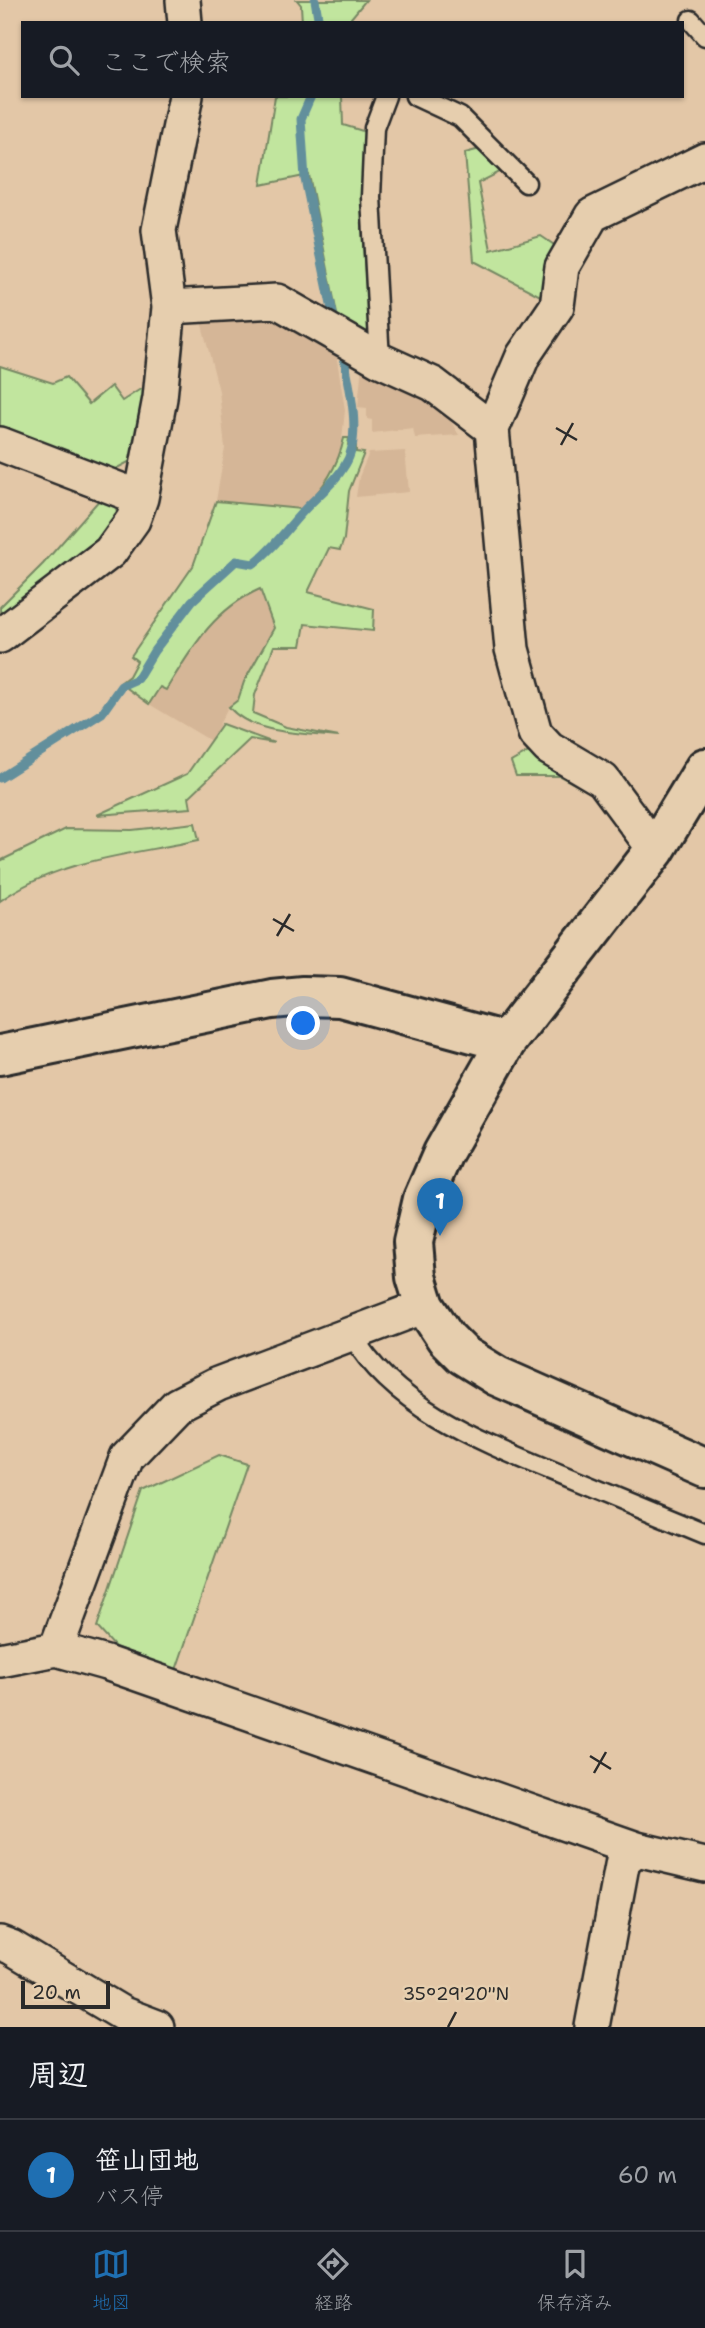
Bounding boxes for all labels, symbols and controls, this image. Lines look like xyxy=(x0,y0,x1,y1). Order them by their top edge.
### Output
search box xyxy=(21,21,684,98)
icon: search xyxy=(45,41,83,79)
text: ここで検索 xyxy=(101,44,231,79)
your location xyxy=(286,1006,320,1040)
pin: 1 xyxy=(417,1178,463,1236)
scale bar xyxy=(21,1978,110,2010)
text: 20 m xyxy=(32,1980,81,2005)
text: 35°29'20"N xyxy=(403,1982,509,2006)
text: 周辺 xyxy=(28,2054,88,2095)
text: 笹山団地 xyxy=(95,2142,199,2177)
text: 1 xyxy=(46,2160,56,2190)
text: 60 m xyxy=(618,2160,677,2190)
text: バス停 xyxy=(95,2181,164,2211)
tab: 地図 xyxy=(92,2245,130,2315)
tab: 経路 xyxy=(314,2245,353,2315)
tab: 保存済み xyxy=(537,2245,613,2315)

